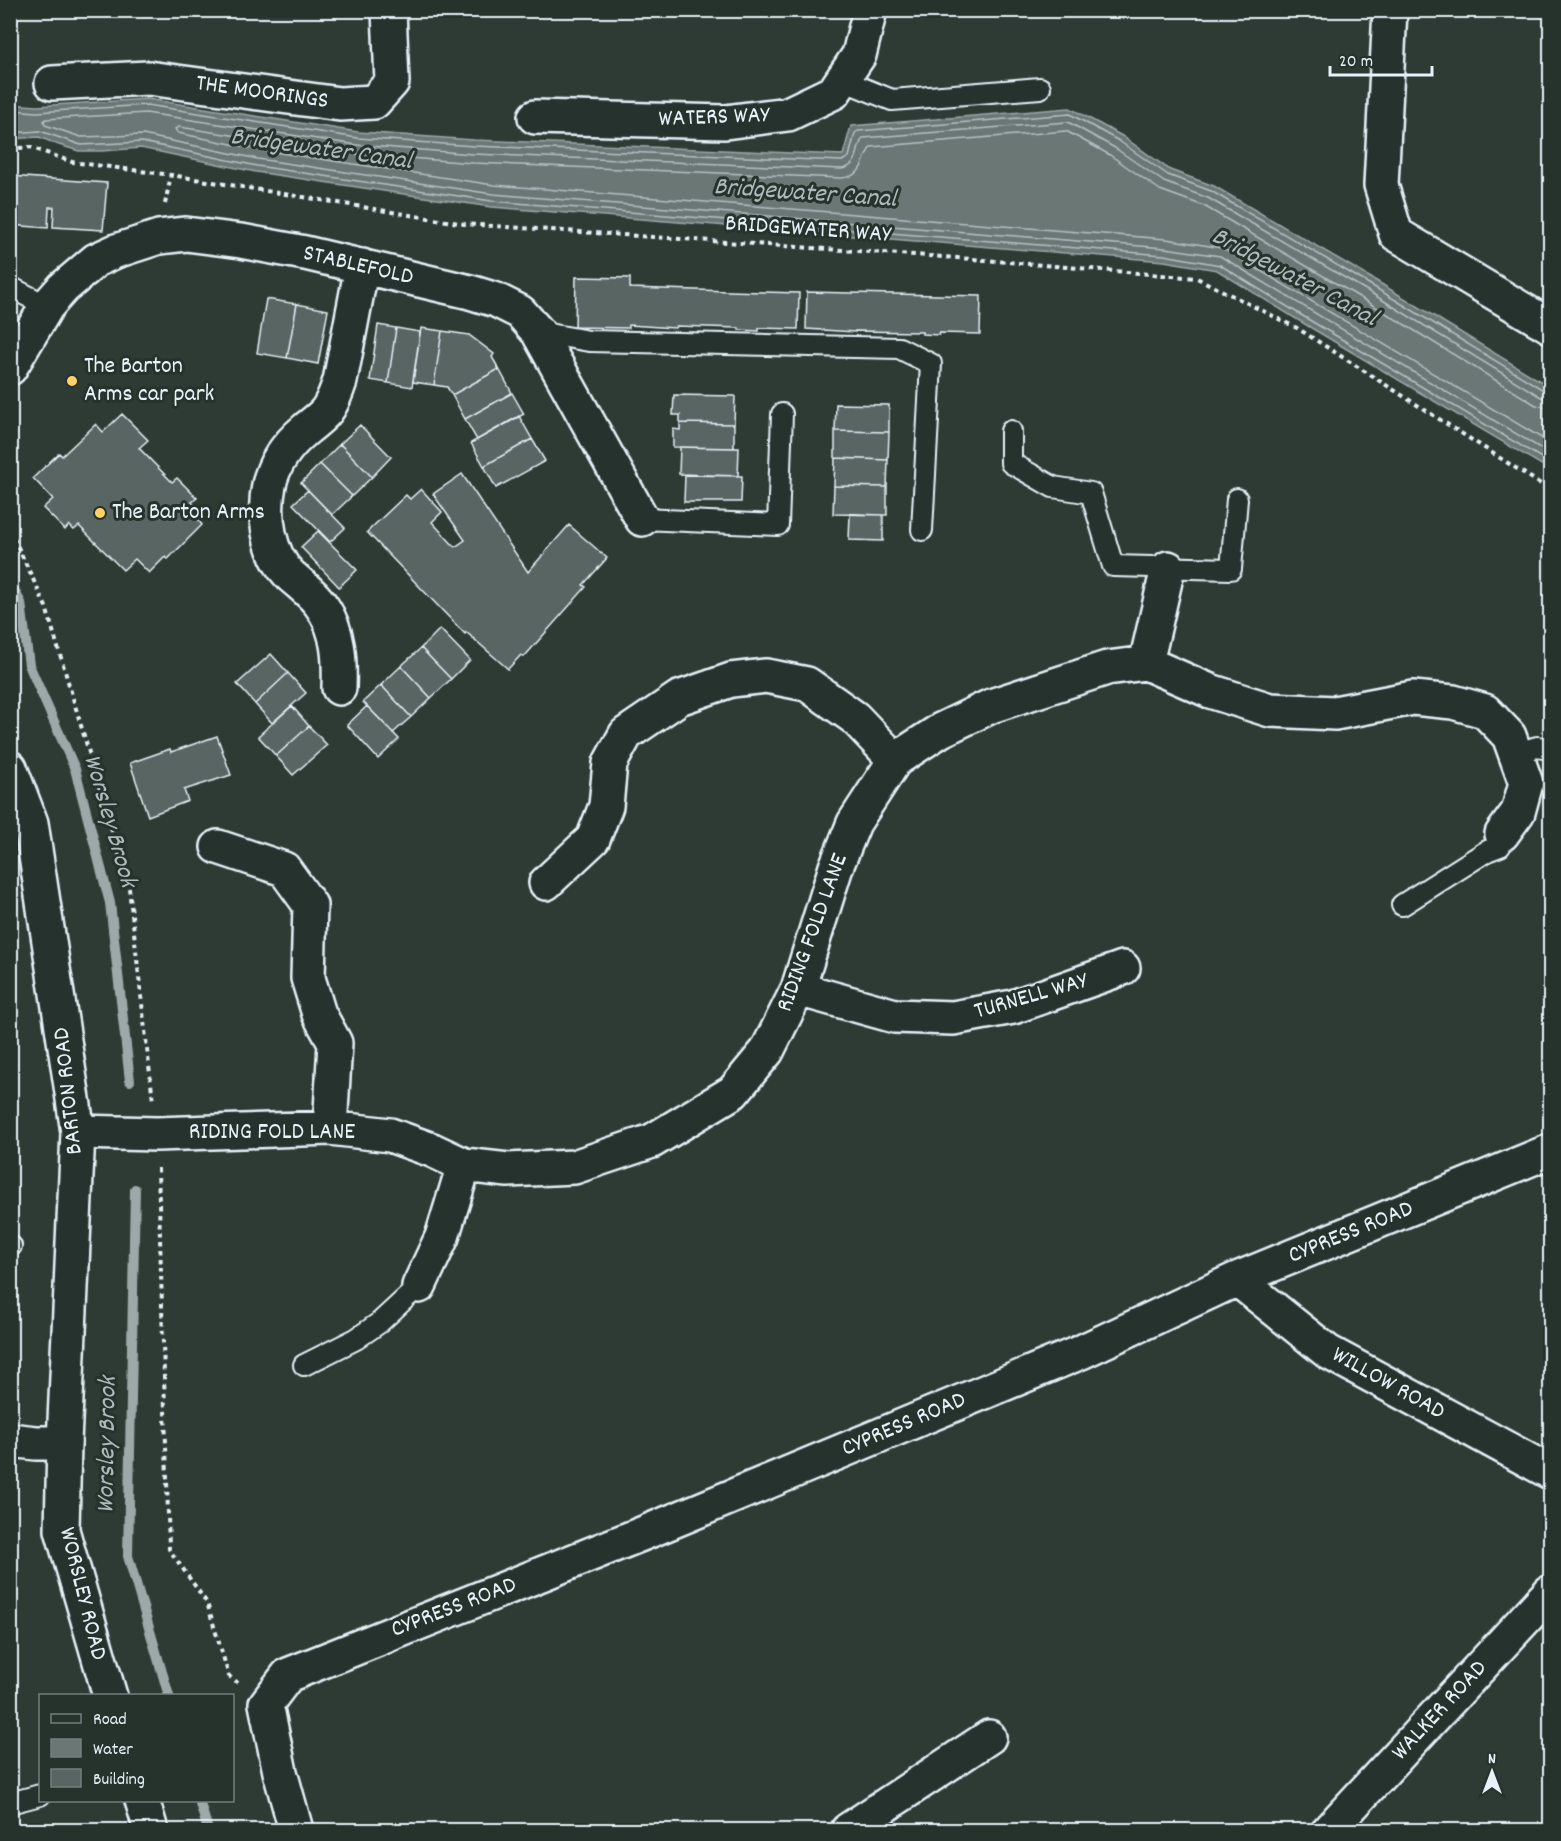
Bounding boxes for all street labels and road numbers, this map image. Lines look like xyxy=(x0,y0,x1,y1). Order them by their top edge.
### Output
street label: THE MOORINGS xyxy=(193,67,331,119)
street label: WATERS WAY xyxy=(658,99,771,137)
street label: BRIDGEWATER WAY xyxy=(724,207,893,253)
street label: STABLEFOLD xyxy=(300,237,416,295)
street label: RIDING FOLD LANE xyxy=(769,849,857,1017)
street label: TURNELL WAY xyxy=(970,964,1093,1029)
street label: BARTON ROAD xyxy=(45,1026,93,1156)
street label: RIDING FOLD LANE xyxy=(189,1116,355,1150)
street label: CYPRESS ROAD xyxy=(1284,1193,1418,1273)
street label: WILLOW ROAD xyxy=(1325,1339,1451,1429)
street label: CYPRESS ROAD xyxy=(837,1384,971,1466)
street label: WORSLEY ROAD xyxy=(49,1524,115,1664)
street label: CYPRESS ROAD xyxy=(386,1569,522,1647)
street label: WALKER ROAD xyxy=(1384,1653,1496,1769)

